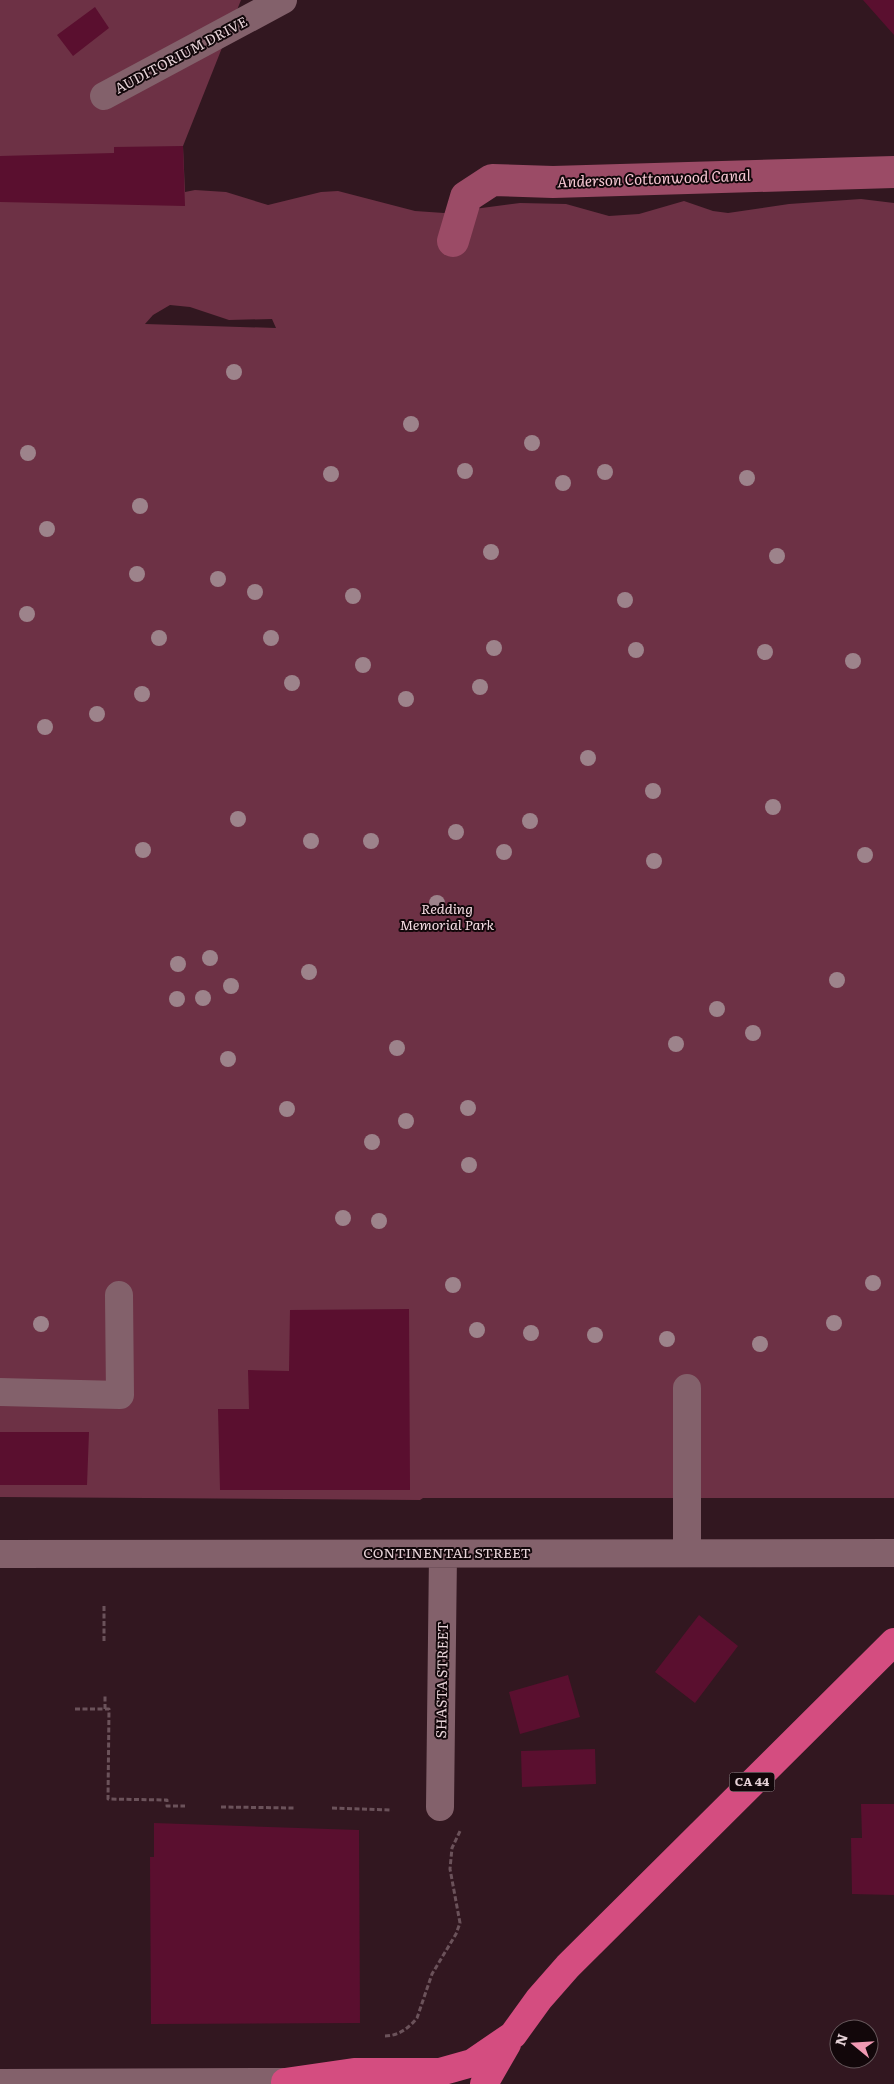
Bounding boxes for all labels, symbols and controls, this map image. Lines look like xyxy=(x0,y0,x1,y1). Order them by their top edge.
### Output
street label: AUDITORIUM DRIVE xyxy=(111,11,251,98)
water label: Anderson Cottonwood Canal xyxy=(557,163,752,192)
park label: Redding Memorial Park xyxy=(400,898,494,934)
street label: CONTINENTAL STREET xyxy=(363,1542,531,1562)
street label: SHASTA STREET xyxy=(430,1621,452,1739)
road number: CA 44 xyxy=(730,1772,774,1791)
north arrow xyxy=(829,2019,879,2069)
text: N xyxy=(829,2031,852,2048)

